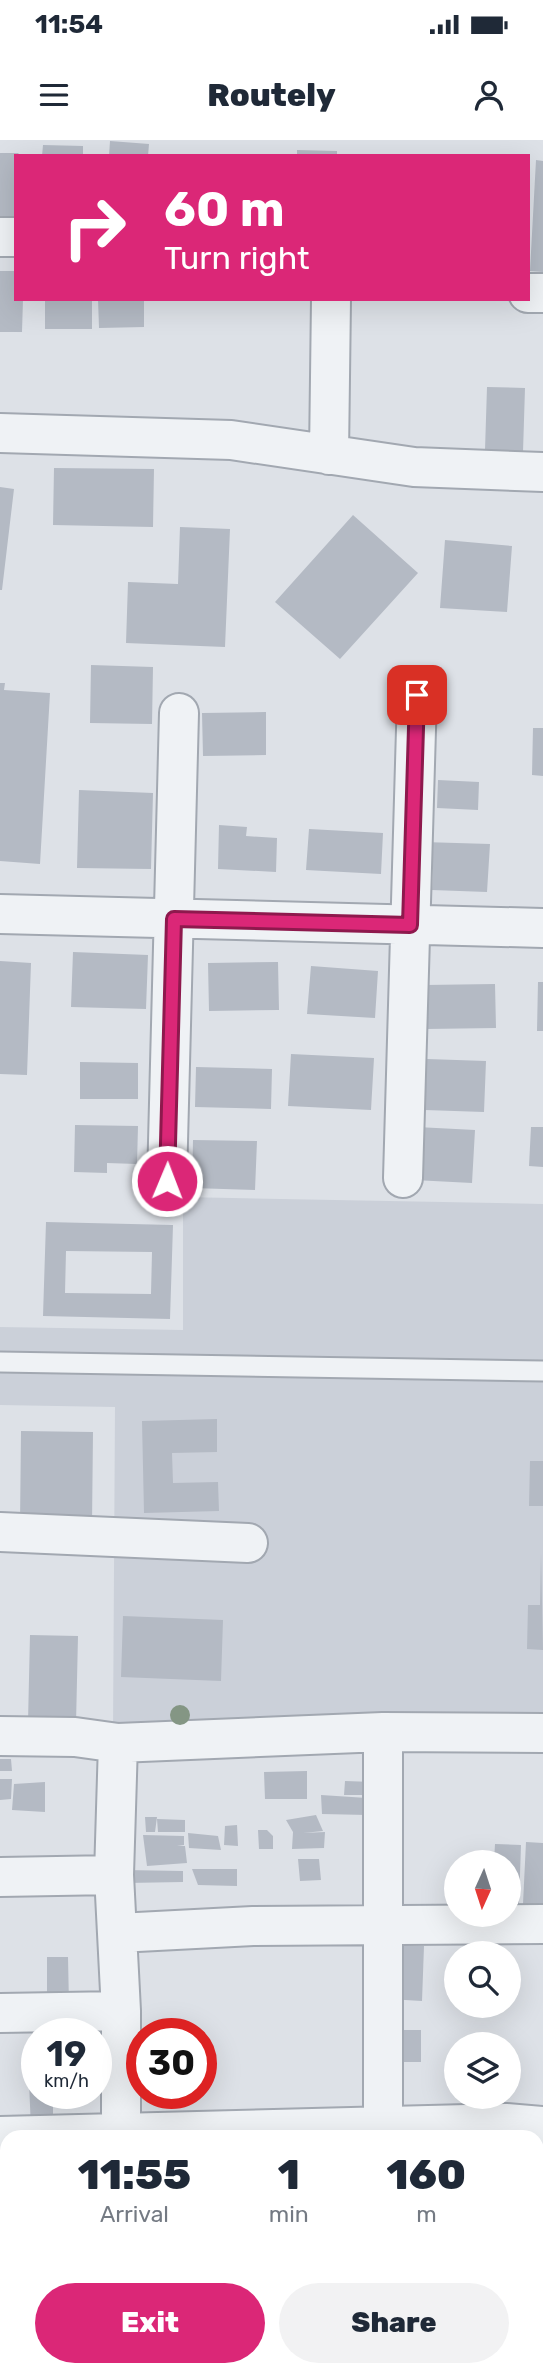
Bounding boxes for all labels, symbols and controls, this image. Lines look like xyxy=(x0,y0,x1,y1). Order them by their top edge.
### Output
text: 11:54 xyxy=(35,9,103,40)
icon: menu xyxy=(35,76,73,114)
text: Routely xyxy=(207,76,336,114)
icon: person xyxy=(470,76,508,114)
text: 60 m xyxy=(164,180,285,238)
icon: right xyxy=(49,182,140,273)
text: Turn right xyxy=(164,239,309,277)
pin xyxy=(387,665,447,725)
icon: arrive xyxy=(398,676,436,714)
position arrow xyxy=(130,1144,204,1218)
north arrow xyxy=(444,1850,522,1927)
map controls xyxy=(444,1850,521,2109)
button: search xyxy=(444,1941,521,2018)
speed limit sign: 30 xyxy=(126,2018,217,2109)
button: layers xyxy=(444,2032,521,2109)
text: 19 xyxy=(47,2033,86,2075)
text: km/h xyxy=(44,2070,89,2092)
text: 11:55 xyxy=(78,2150,191,2200)
text: 1 xyxy=(278,2150,300,2200)
text: 160 xyxy=(387,2150,466,2200)
text: Arrival xyxy=(100,2200,169,2228)
text: min xyxy=(269,2200,309,2228)
text: m xyxy=(416,2200,437,2228)
button: Exit xyxy=(35,2283,265,2363)
button: Share xyxy=(279,2283,509,2363)

